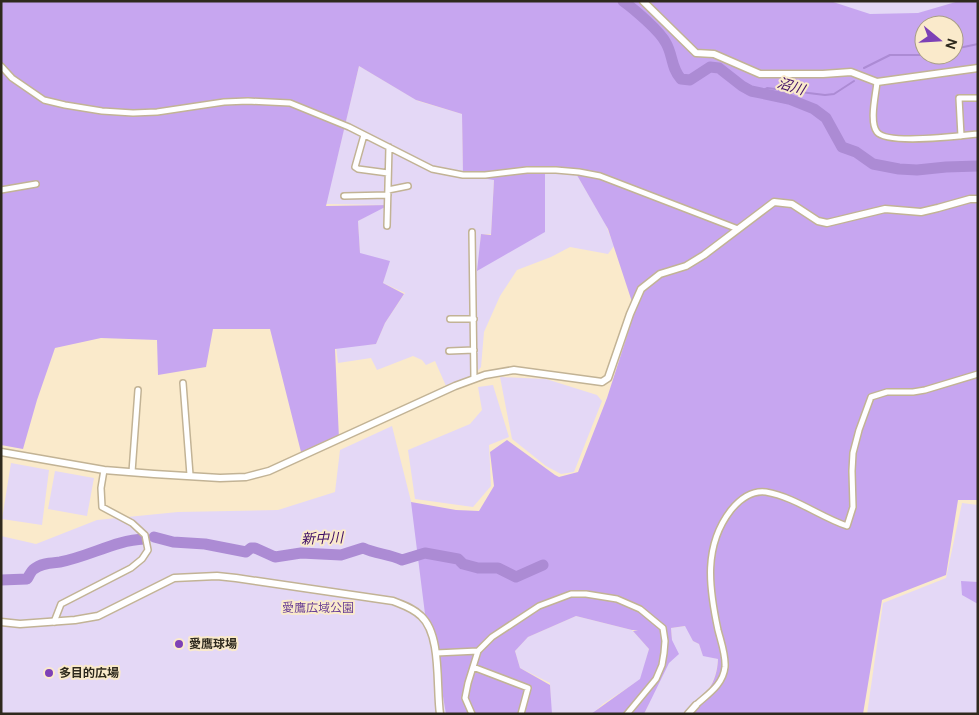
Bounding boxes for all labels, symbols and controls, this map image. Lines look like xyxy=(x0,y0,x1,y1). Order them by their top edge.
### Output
north arrow xyxy=(914,15,964,65)
text: N xyxy=(941,36,962,52)
water label: 沼川 xyxy=(775,73,809,99)
water label: 新中川 xyxy=(301,528,345,548)
park label: 愛鷹広域公園 xyxy=(282,600,354,616)
place label: 愛鷹球場 xyxy=(189,636,237,652)
marker: 愛鷹球場 xyxy=(173,638,185,650)
place label: 多目的広場 xyxy=(59,665,119,681)
marker: 多目的広場 xyxy=(43,667,55,679)

